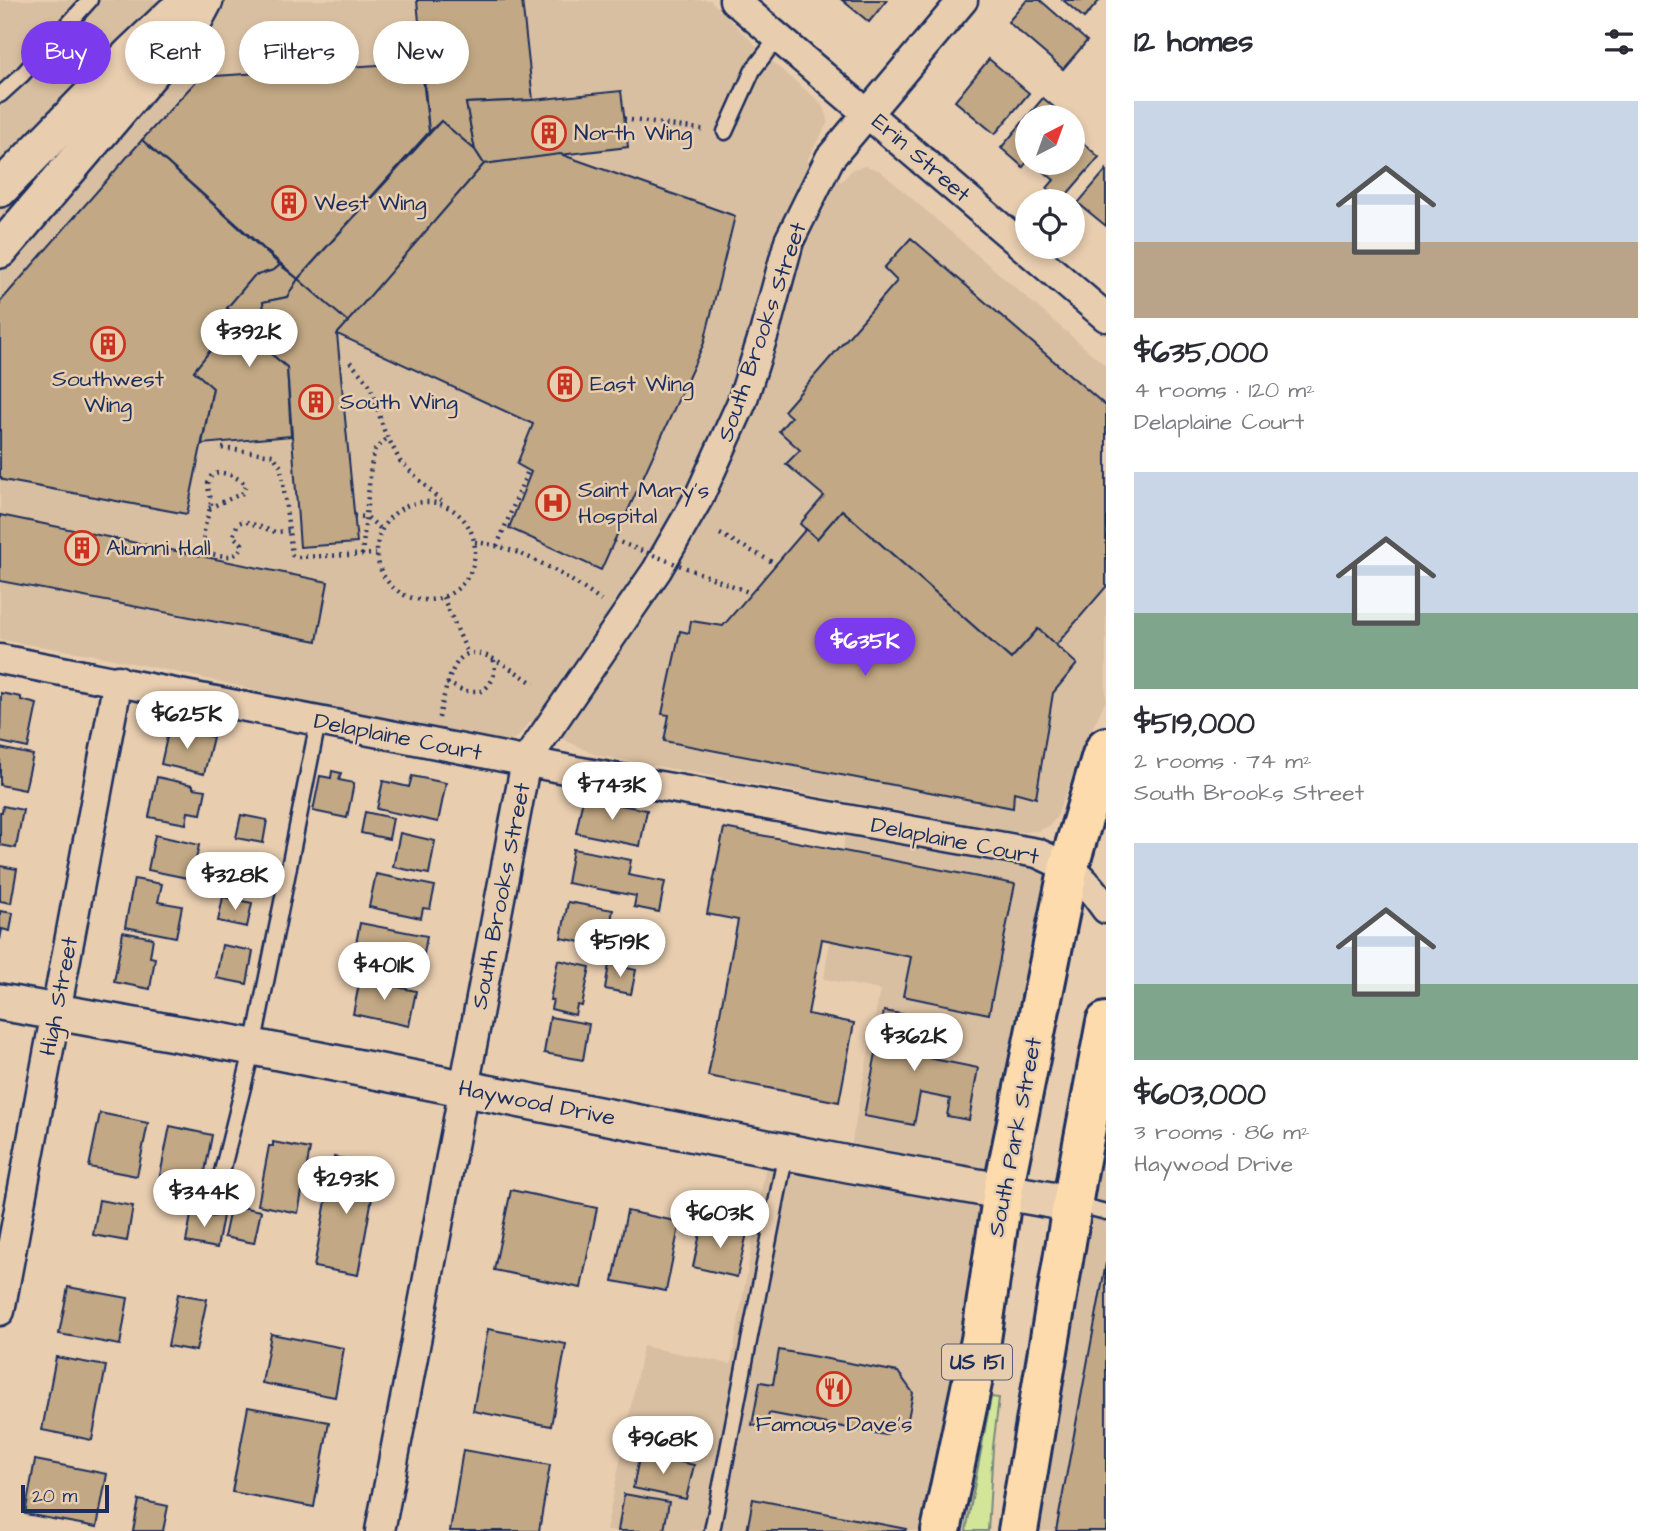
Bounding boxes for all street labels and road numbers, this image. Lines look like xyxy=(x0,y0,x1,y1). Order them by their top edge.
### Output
street label: Erin Street xyxy=(865,106,978,210)
street label: South Brooks Street xyxy=(709,217,815,446)
street label: Delaplaine Court xyxy=(311,705,485,769)
street label: South Brooks Street xyxy=(463,779,539,1012)
street label: Delaplaine Court xyxy=(868,809,1042,873)
street label: High Street xyxy=(32,933,87,1059)
street label: South Park Street xyxy=(980,1034,1050,1240)
street label: Haywood Drive xyxy=(456,1072,618,1135)
road number: US 151 xyxy=(942,1344,1012,1380)

